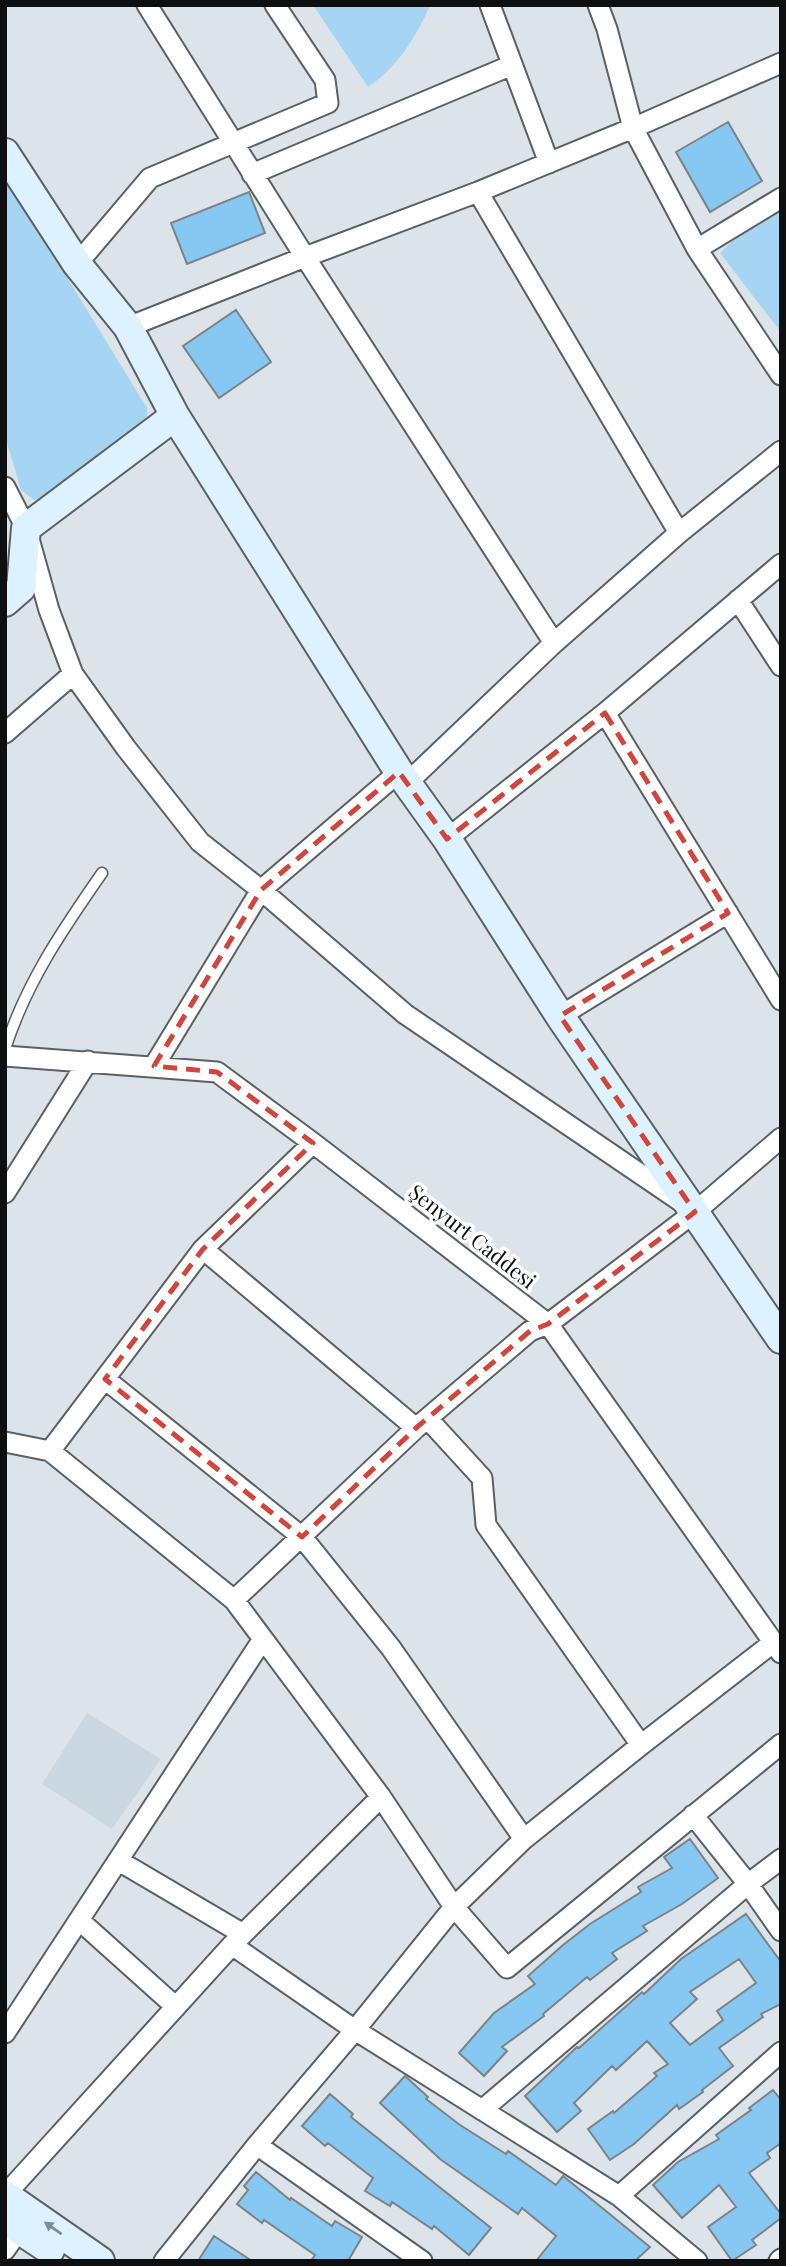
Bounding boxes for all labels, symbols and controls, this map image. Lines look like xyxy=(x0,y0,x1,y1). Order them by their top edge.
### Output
street label: Şenyurt Caddesi xyxy=(404,1177,543,1294)
one-way arrow xyxy=(44,2221,62,2235)

